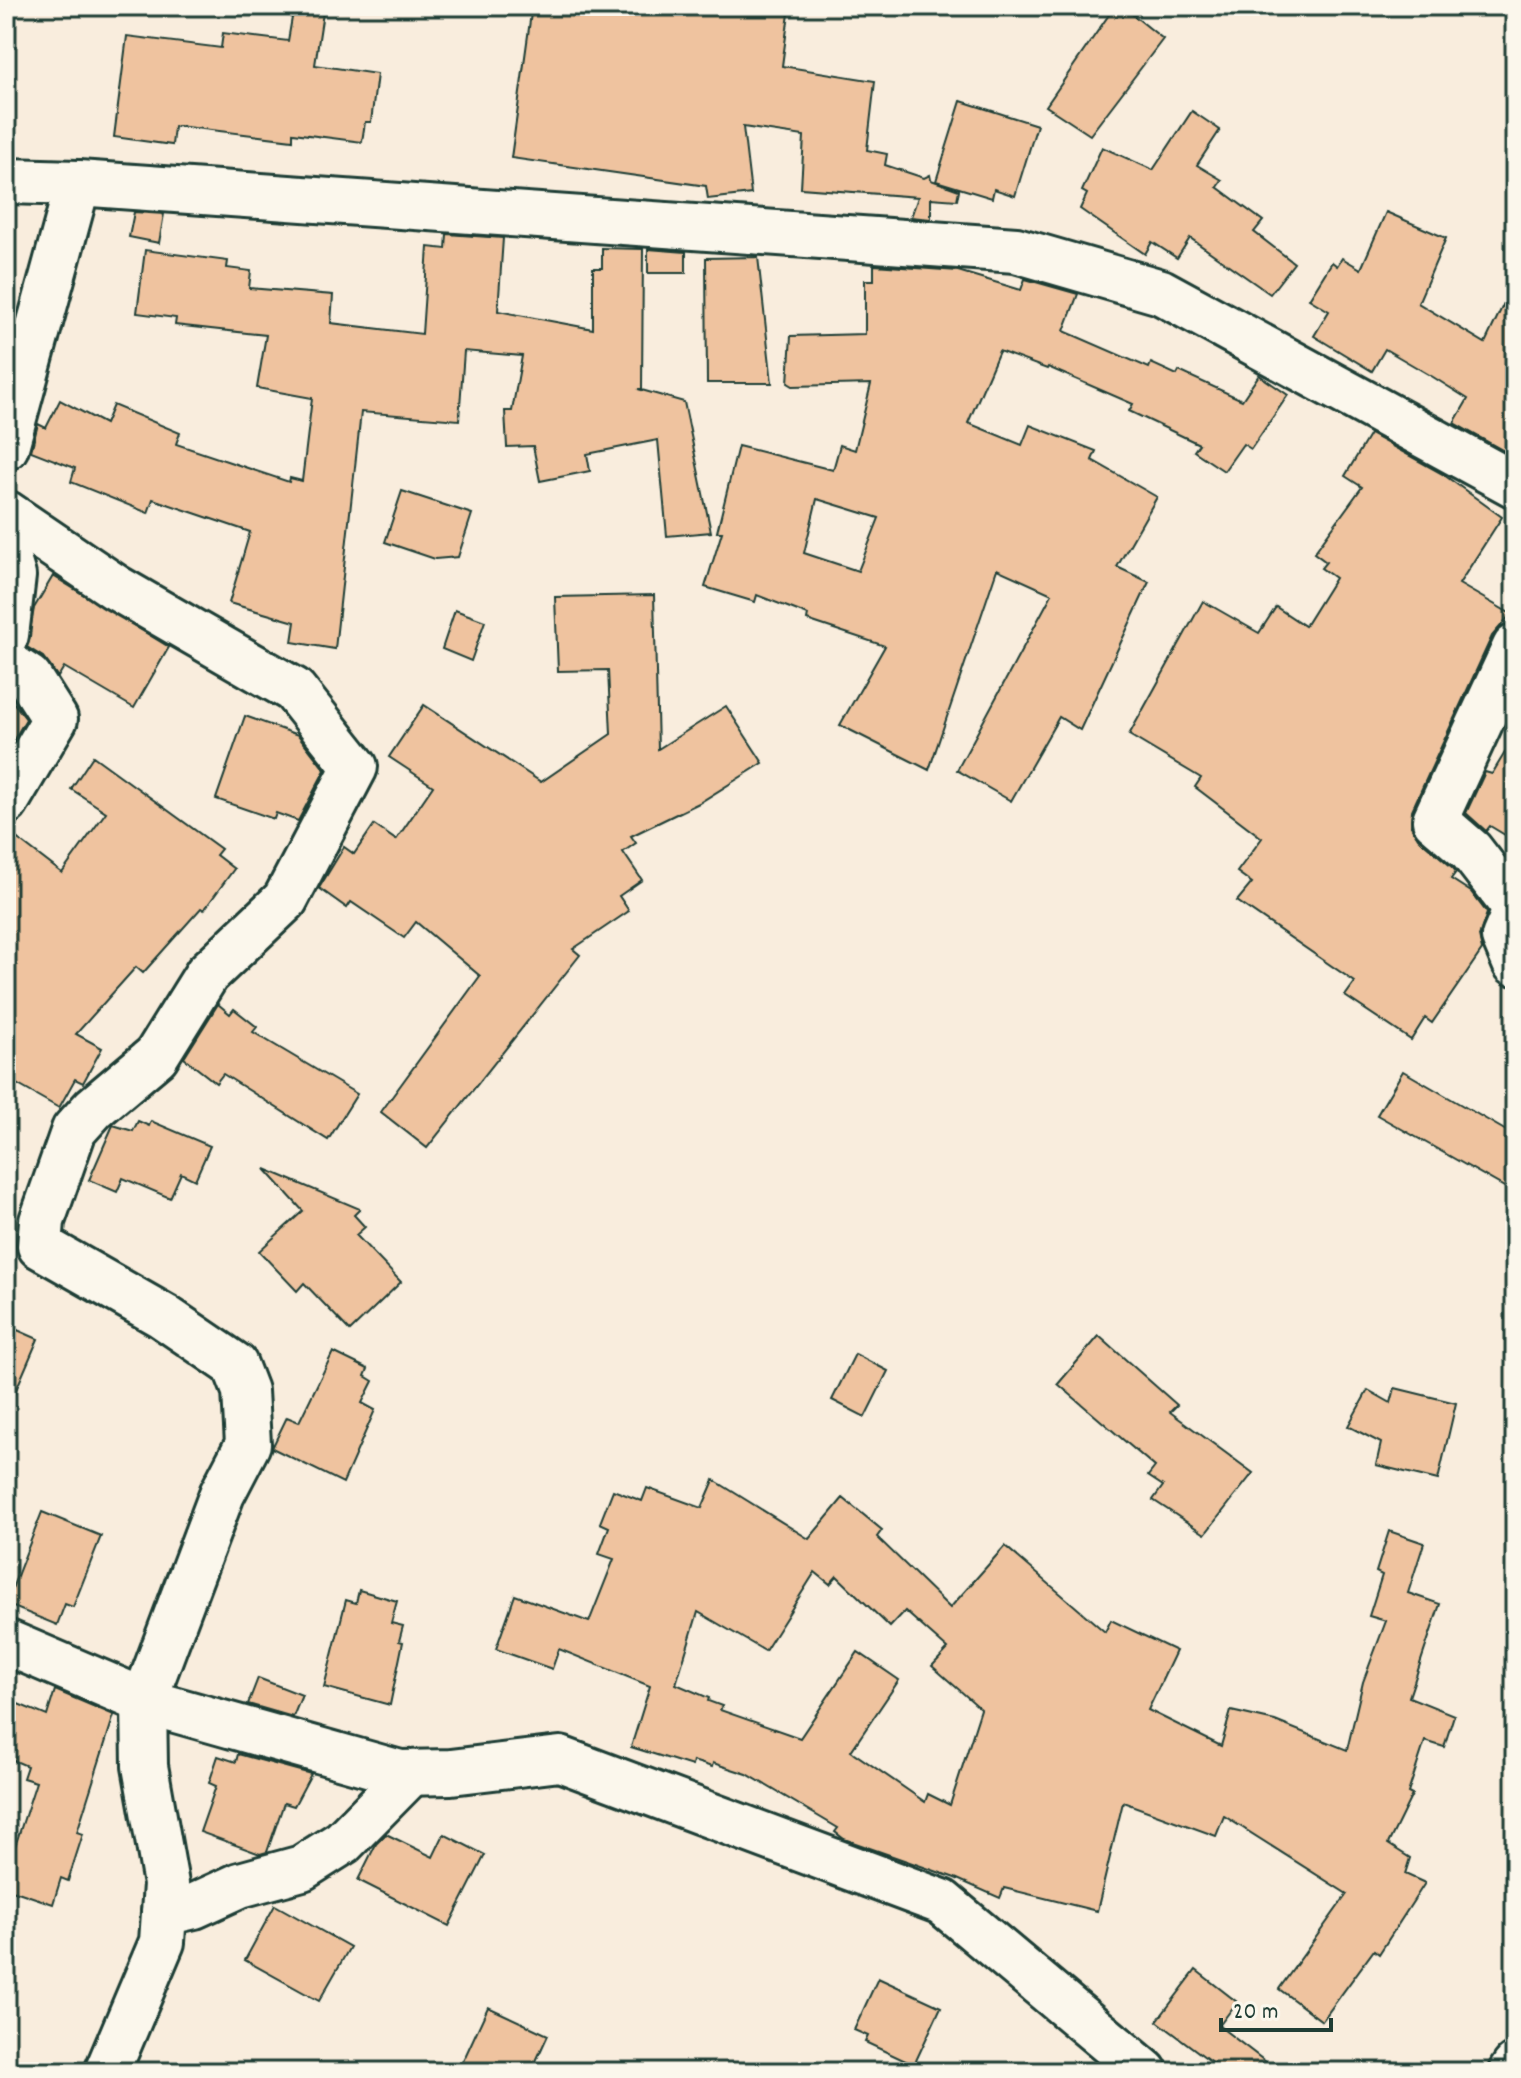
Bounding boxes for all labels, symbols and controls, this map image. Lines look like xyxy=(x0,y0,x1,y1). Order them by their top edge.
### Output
scale bar xyxy=(1221,1982,1331,2032)
text: 20 m xyxy=(1233,1996,1279,2030)

